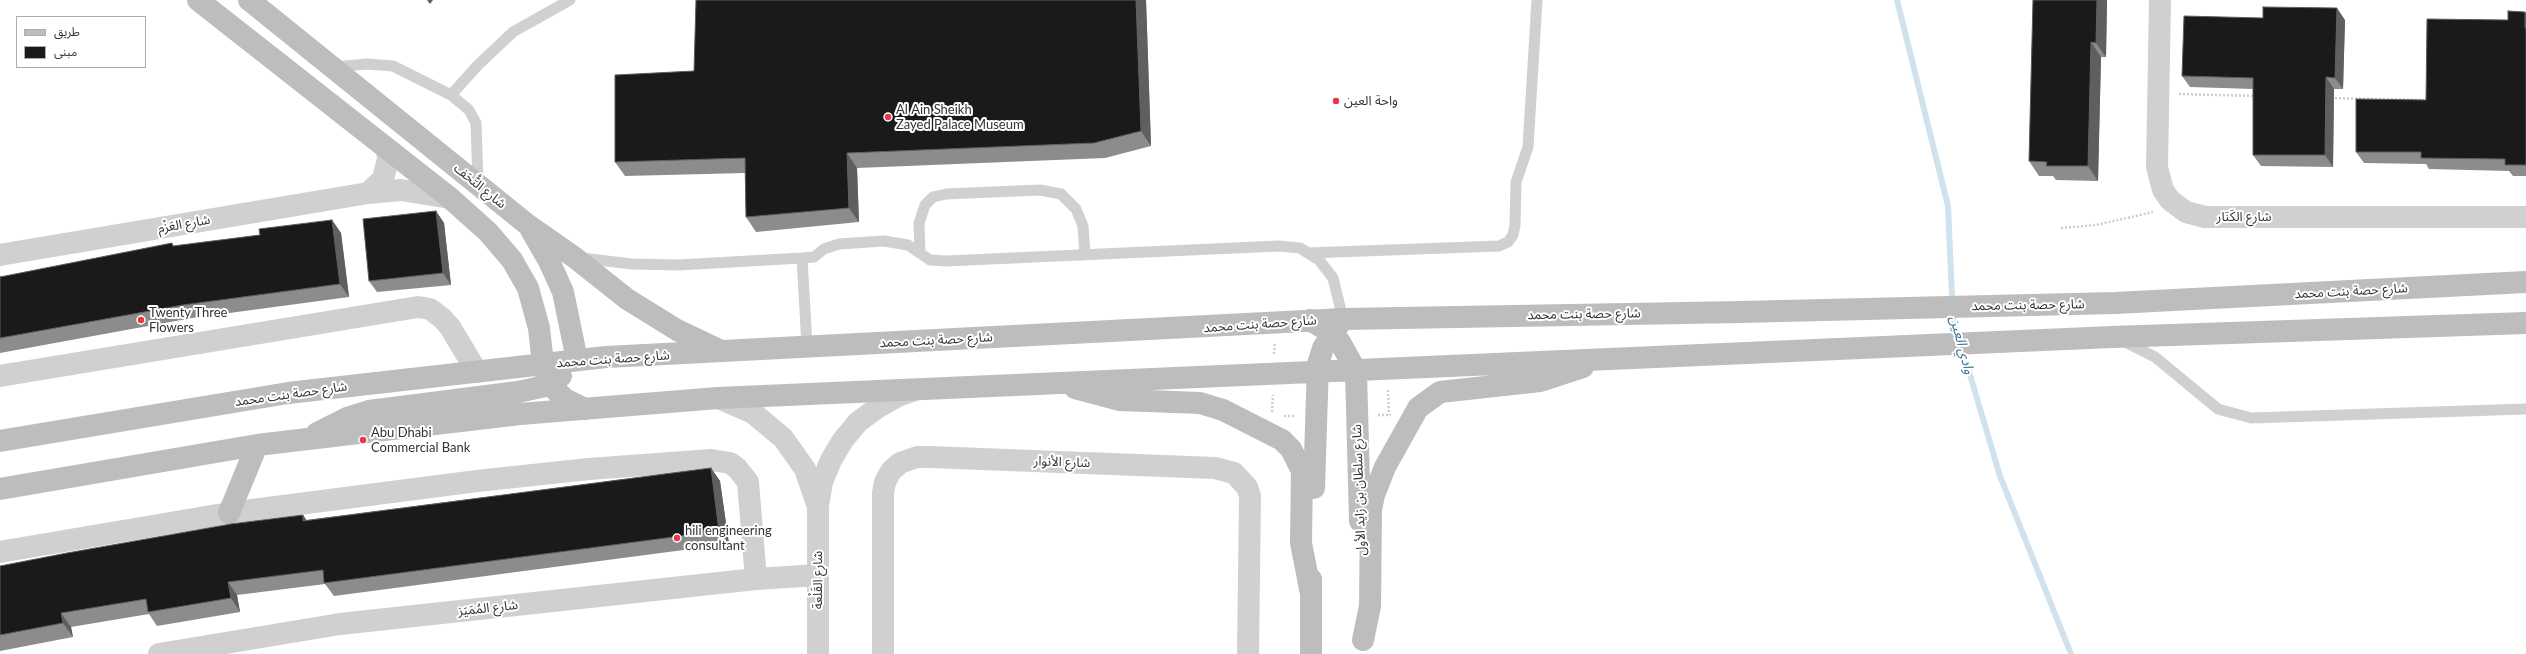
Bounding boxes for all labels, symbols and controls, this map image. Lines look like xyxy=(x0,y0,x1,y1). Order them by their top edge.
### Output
legend xyxy=(16,16,146,68)
text: طريق xyxy=(54,24,80,39)
text: مبنى xyxy=(54,44,77,59)
place label: واحة العين xyxy=(1344,93,1398,109)
marker: واحة العين xyxy=(1331,96,1341,106)
place label: Al Ain Sheikh Zayed Palace Museum xyxy=(896,102,1024,133)
marker: Al Ain Sheikh Zayed Palace Museum xyxy=(883,112,893,122)
street label: شارع التُّحَف xyxy=(451,160,509,212)
street label: شارع الكَنَار xyxy=(2217,209,2271,225)
street label: شارع العَزْم xyxy=(157,212,211,236)
street label: شارع حصة بنت محمد xyxy=(2294,280,2408,302)
street label: شارع حصة بنت محمد xyxy=(1971,296,2085,314)
place label: Twenty Three Flowers xyxy=(149,305,227,336)
street label: شارع حصة بنت محمد xyxy=(1527,305,1641,323)
street label: شارع حصة بنت محمد xyxy=(1203,312,1317,336)
water label: وادي العين xyxy=(1946,314,1978,376)
marker: Twenty Three Flowers xyxy=(136,315,146,325)
street label: شارع حصة بنت محمد xyxy=(879,329,993,351)
street label: شارع حصة بنت محمد xyxy=(556,347,670,371)
street label: شارع حصة بنت محمد xyxy=(234,378,348,410)
street label: شارع سلطان بن زايد الأول xyxy=(1349,424,1369,556)
place label: Abu Dhabi Commercial Bank xyxy=(371,425,470,456)
marker: Abu Dhabi Commercial Bank xyxy=(358,435,368,445)
street label: شارع الأنوار xyxy=(1033,453,1091,471)
place label: hili engineering consultant xyxy=(685,523,772,554)
marker: hili engineering consultant xyxy=(672,533,682,543)
street label: شارع القَلْعة xyxy=(810,551,826,609)
street label: شارع المُمَيَز xyxy=(457,597,519,619)

